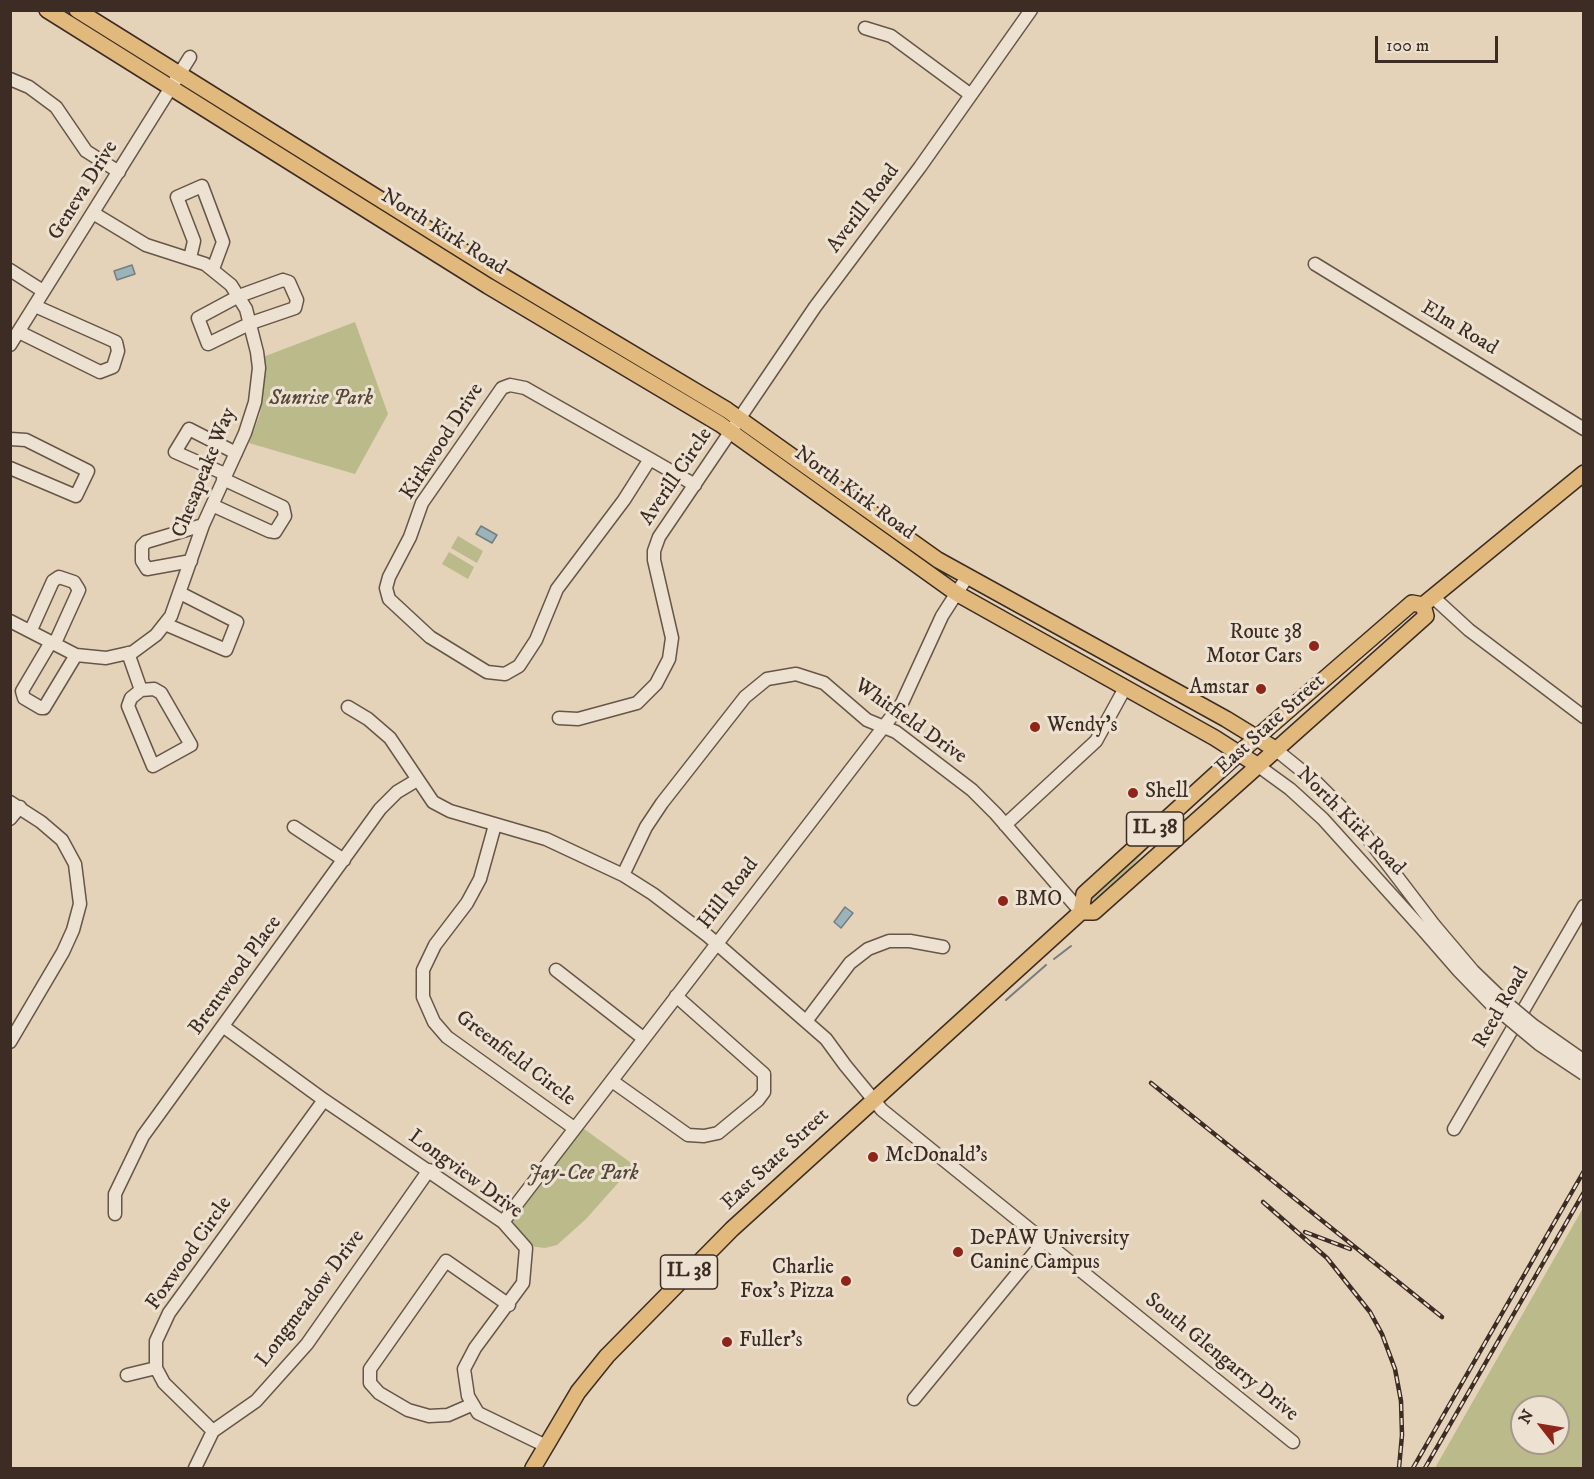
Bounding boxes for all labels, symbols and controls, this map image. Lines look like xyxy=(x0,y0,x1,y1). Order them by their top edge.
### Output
scale bar xyxy=(1378,24,1501,62)
text: 100 m xyxy=(1386,35,1429,57)
street label: Geneva Drive xyxy=(44,137,124,245)
street label: Averill Road xyxy=(822,160,906,258)
street label: North Kirk Road xyxy=(376,184,510,282)
street label: Elm Road xyxy=(1416,296,1502,362)
street label: Kirkwood Drive xyxy=(396,379,490,505)
park label: Sunrise Park xyxy=(269,387,373,413)
street label: Chesapeake Way xyxy=(167,404,243,542)
street label: Averill Circle xyxy=(635,423,719,531)
street label: North Kirk Road xyxy=(789,442,919,546)
place label: Route 38 Motor Cars xyxy=(1206,621,1302,671)
marker: Route 38 Motor Cars xyxy=(1307,639,1321,653)
street label: East State Street xyxy=(1211,669,1331,781)
street label: Whitfield Drive xyxy=(849,674,971,770)
place label: Amstar xyxy=(1189,676,1249,702)
marker: Amstar xyxy=(1254,682,1268,696)
place label: Wendy's xyxy=(1047,714,1118,740)
marker: Wendy's xyxy=(1028,720,1042,734)
street label: North Kirk Road xyxy=(1290,762,1410,882)
place label: Shell xyxy=(1145,780,1188,806)
marker: Shell xyxy=(1126,786,1140,800)
road number: IL 38 xyxy=(1126,812,1184,846)
street label: Hill Road xyxy=(693,853,765,935)
place label: BMO xyxy=(1015,888,1062,914)
marker: BMO xyxy=(996,894,1010,908)
street label: Brentwood Place xyxy=(184,912,288,1040)
street label: Reed Road xyxy=(1469,963,1535,1053)
street label: Greenfield Circle xyxy=(450,1006,580,1112)
street label: East State Street xyxy=(717,1104,835,1216)
street label: Longview Drive xyxy=(403,1125,527,1225)
place label: McDonald's xyxy=(885,1144,988,1170)
marker: McDonald's xyxy=(866,1150,880,1164)
park label: Jay-Cee Park xyxy=(527,1162,639,1188)
street label: Foxwood Circle xyxy=(142,1193,238,1315)
street label: Longmeadow Drive xyxy=(251,1225,371,1373)
place label: DePAW University Canine Campus xyxy=(970,1227,1129,1277)
marker: DePAW University Canine Campus xyxy=(951,1245,965,1259)
road number: IL 38 xyxy=(660,1255,718,1289)
place label: Charlie Fox's Pizza xyxy=(740,1256,834,1306)
marker: Charlie Fox's Pizza xyxy=(839,1274,853,1288)
street label: South Glengarry Drive xyxy=(1139,1288,1303,1428)
place label: Fuller's xyxy=(739,1329,803,1355)
marker: Fuller's xyxy=(720,1335,734,1349)
north arrow xyxy=(1510,1395,1570,1455)
text: N xyxy=(1514,1406,1538,1428)

